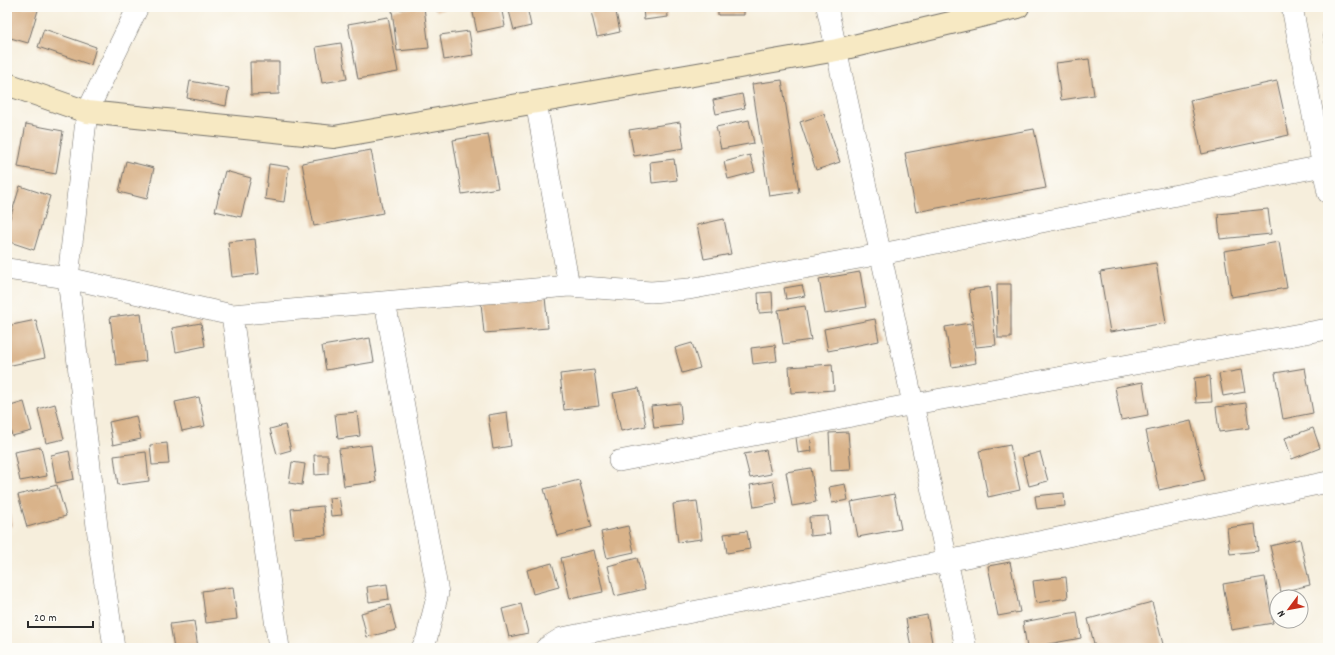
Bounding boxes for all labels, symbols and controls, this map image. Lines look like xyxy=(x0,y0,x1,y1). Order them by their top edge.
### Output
north arrow xyxy=(1269,589,1309,629)
scale bar xyxy=(28,603,93,629)
text: N xyxy=(1274,606,1290,620)
text: 20 m xyxy=(34,610,57,627)

